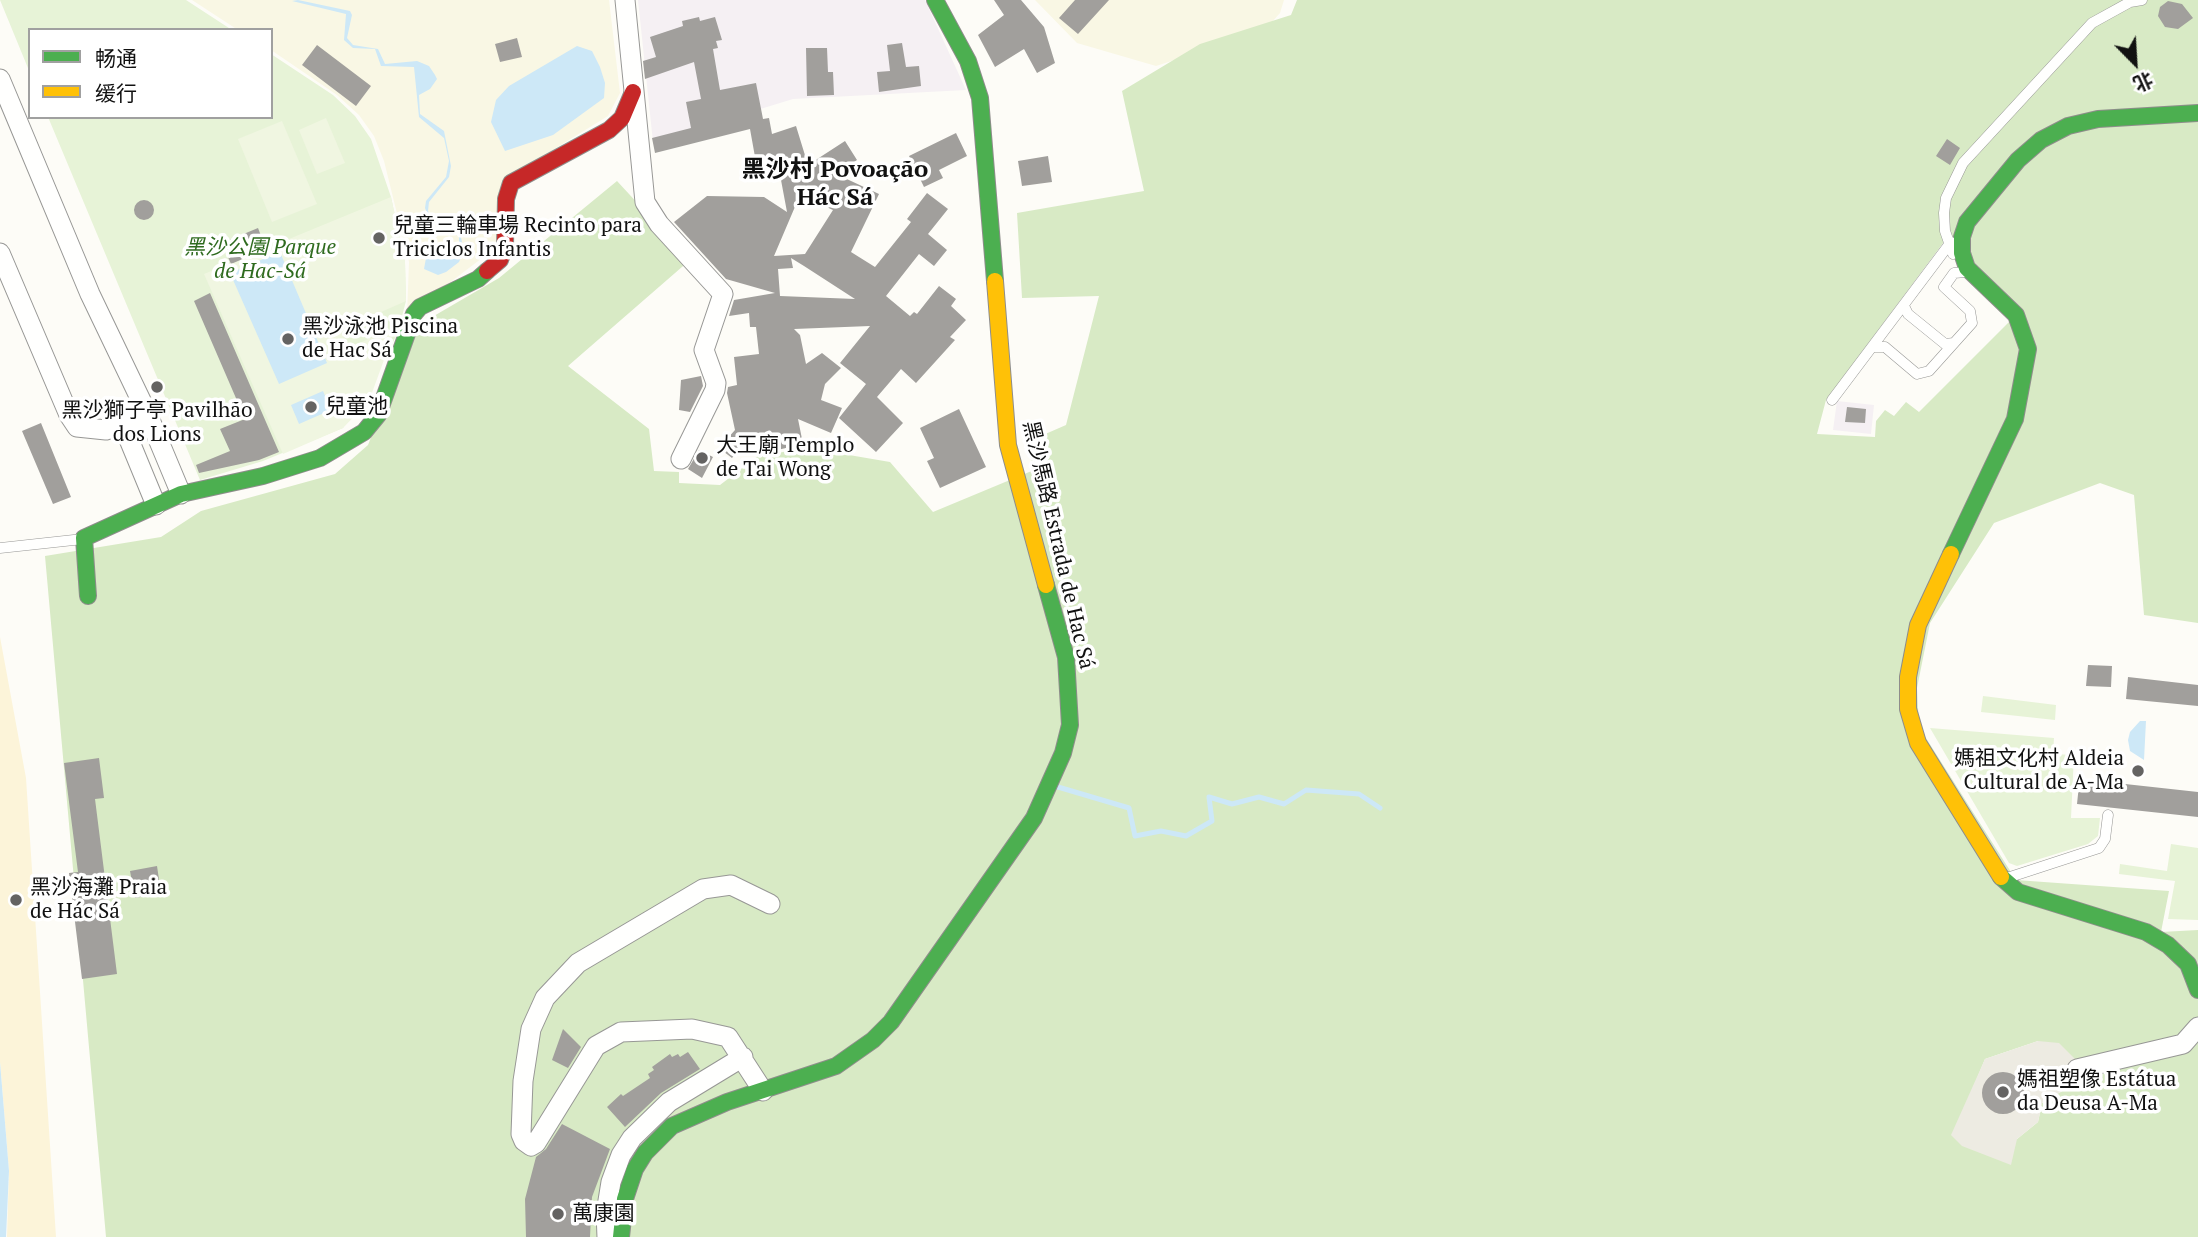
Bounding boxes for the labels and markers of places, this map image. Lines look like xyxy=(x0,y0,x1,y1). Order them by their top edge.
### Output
place label: 兒童三輪車場 Recinto para Triciclos Infantis xyxy=(393,213,642,263)
marker: 兒童三輪車場 Recinto para Triciclos Infantis xyxy=(371,230,387,246)
place label: 黑沙泳池 Piscina de Hac Sá xyxy=(302,314,458,364)
marker: 黑沙泳池 Piscina de Hac Sá xyxy=(280,331,296,347)
marker: 黑沙獅子亭 Pavilhão dos Lions xyxy=(149,379,165,395)
place label: 兒童池 xyxy=(325,394,388,420)
place label: 黑沙獅子亭 Pavilhão dos Lions xyxy=(61,398,253,448)
marker: 兒童池 xyxy=(303,399,319,415)
place label: 大王廟 Templo de Tai Wong xyxy=(716,433,854,483)
marker: 大王廟 Templo de Tai Wong xyxy=(694,450,710,466)
place label: 媽祖文化村 Aldeia Cultural de A-Ma xyxy=(1954,746,2124,796)
marker: 媽祖文化村 Aldeia Cultural de A-Ma xyxy=(2130,763,2146,779)
place label: 黑沙海灘 Praia de Hác Sá xyxy=(30,875,167,925)
marker: 黑沙海灘 Praia de Hác Sá xyxy=(8,892,24,908)
place label: 媽祖塑像 Estátua da Deusa A-Ma xyxy=(2017,1067,2176,1117)
marker: 媽祖塑像 Estátua da Deusa A-Ma xyxy=(1995,1084,2011,1100)
place label: 萬康園 xyxy=(572,1201,635,1227)
marker: 萬康園 xyxy=(550,1206,566,1222)

